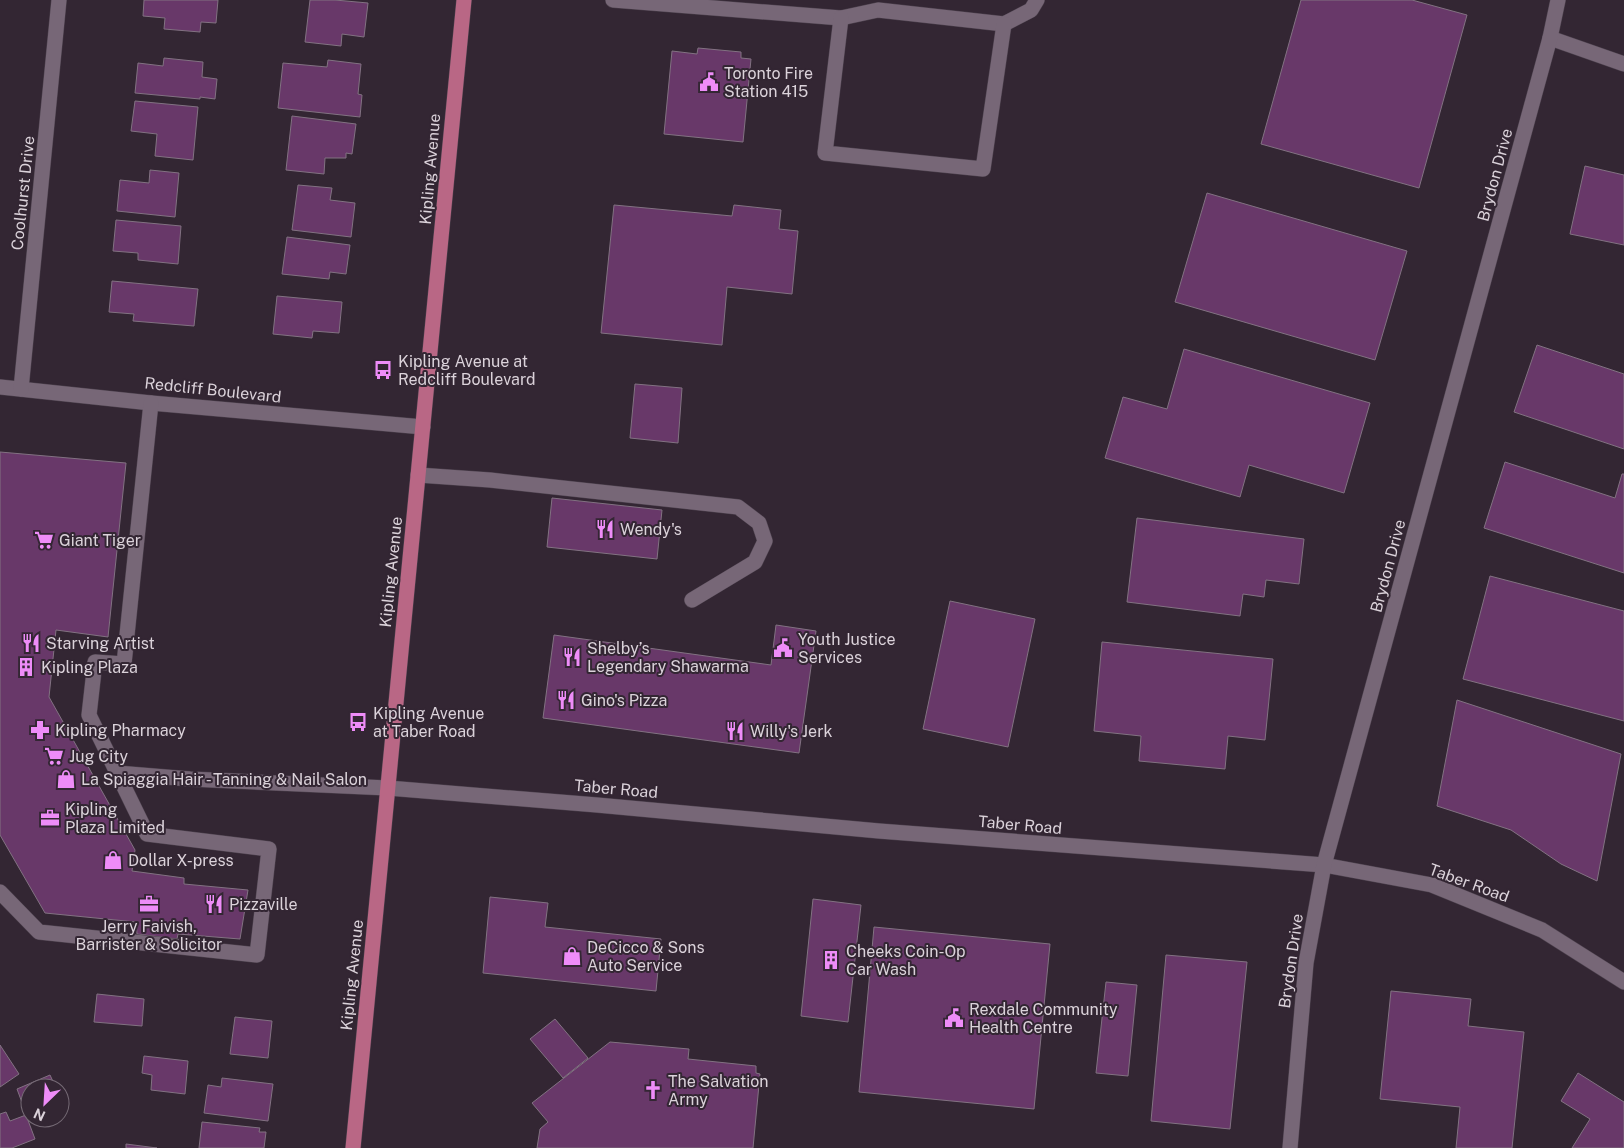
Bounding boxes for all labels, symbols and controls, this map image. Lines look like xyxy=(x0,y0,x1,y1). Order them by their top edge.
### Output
place label: Toronto Fire Station 415 xyxy=(724,64,813,101)
public building icon: Toronto Fire Station 415 xyxy=(698,71,720,93)
street label: Kipling Avenue xyxy=(416,113,444,225)
street label: Brydon Drive xyxy=(1473,126,1517,224)
street label: Coolhurst Drive xyxy=(8,135,38,251)
place label: Kipling Avenue at Redcliff Boulevard xyxy=(398,352,536,389)
bus stop icon: Kipling Avenue at Redcliff Boulevard xyxy=(372,359,394,381)
street label: Redcliff Boulevard xyxy=(144,373,282,407)
street label: Kipling Avenue xyxy=(376,516,406,628)
street label: Brydon Drive xyxy=(1366,517,1410,615)
restaurant icon: Wendy's xyxy=(594,518,616,540)
place label: Wendy's xyxy=(620,520,682,539)
supermarket icon: Giant Tiger xyxy=(33,529,55,551)
place label: Giant Tiger xyxy=(59,531,141,550)
place label: Youth Justice Services xyxy=(798,630,896,667)
restaurant icon: Starving Artist xyxy=(20,632,42,654)
place label: Starving Artist xyxy=(46,634,155,653)
public building icon: Youth Justice Services xyxy=(772,637,794,659)
place label: Shelby’s Legendary Shawarma xyxy=(587,639,749,676)
restaurant icon: Shelby’s Legendary Shawarma xyxy=(561,646,583,668)
building icon: Kipling Plaza xyxy=(15,656,37,678)
place label: Kipling Plaza xyxy=(41,658,138,677)
restaurant icon: Gino's Pizza xyxy=(555,689,577,711)
place label: Gino's Pizza xyxy=(581,691,667,710)
place label: Kipling Avenue at Taber Road xyxy=(373,704,484,741)
bus stop icon: Kipling Avenue at Taber Road xyxy=(347,711,369,733)
pharmacy icon: Kipling Pharmacy xyxy=(29,719,51,741)
restaurant icon: Willy's Jerk xyxy=(724,720,746,742)
place label: Kipling Pharmacy xyxy=(55,721,186,740)
place label: Willy's Jerk xyxy=(750,722,832,741)
supermarket icon: Jug City xyxy=(43,745,65,767)
place label: Jug City xyxy=(69,747,129,766)
shop icon: La Spiaggia Hair - Tanning & Nail Salon xyxy=(55,768,77,790)
place label: La Spiaggia Hair - Tanning & Nail Salon xyxy=(81,770,367,789)
street label: Taber Road xyxy=(573,776,659,802)
place label: Kipling Plaza Limited xyxy=(65,800,165,837)
office icon: Kipling Plaza Limited xyxy=(39,807,61,829)
street label: Taber Road xyxy=(977,812,1063,838)
shop icon: Dollar X-press xyxy=(102,849,124,871)
place label: Dollar X-press xyxy=(128,851,234,870)
street label: Taber Road xyxy=(1426,860,1512,906)
office icon: Jerry Faivish, Barrister & Solicitor xyxy=(138,893,160,915)
restaurant icon: Pizzaville xyxy=(203,893,225,915)
place label: Pizzaville xyxy=(229,895,298,914)
street label: Brydon Drive xyxy=(1275,912,1307,1010)
place label: Jerry Faivish, Barrister & Solicitor xyxy=(76,917,222,954)
street label: Kipling Avenue xyxy=(337,919,367,1031)
place label: DeCicco & Sons Auto Service xyxy=(587,938,705,975)
place label: Cheeks Coin-Op Car Wash xyxy=(846,942,966,979)
shop icon: DeCicco & Sons Auto Service xyxy=(561,945,583,967)
building icon: Cheeks Coin-Op Car Wash xyxy=(820,949,842,971)
place label: Rexdale Community Health Centre xyxy=(969,1000,1118,1037)
public building icon: Rexdale Community Health Centre xyxy=(943,1007,965,1029)
place label: The Salvation Army xyxy=(668,1072,768,1109)
north arrow xyxy=(20,1078,70,1128)
church icon: The Salvation Army xyxy=(642,1079,664,1101)
text: N xyxy=(31,1105,48,1124)

